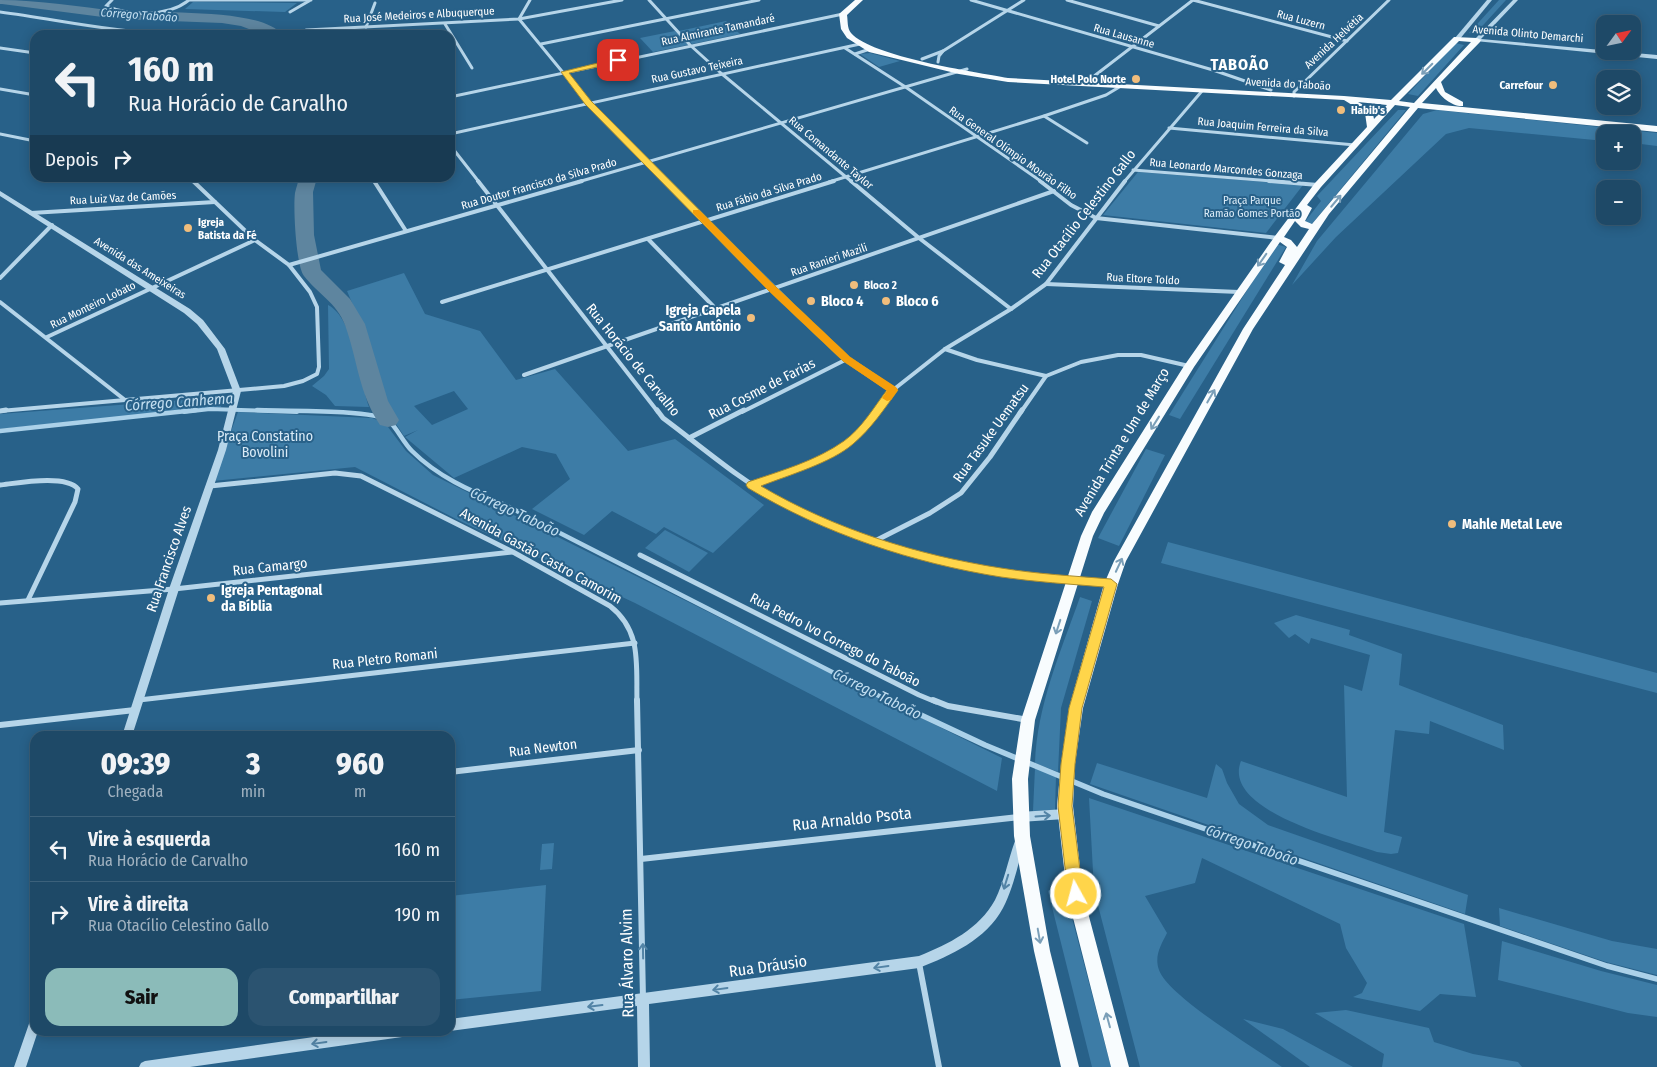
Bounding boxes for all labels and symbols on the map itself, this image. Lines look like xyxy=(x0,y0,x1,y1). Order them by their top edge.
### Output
water label: Córrego Taboão xyxy=(100,5,178,25)
street label: Rua José Medeiros e Albuquerque xyxy=(343,5,495,25)
street label: Rua Luzern xyxy=(1275,7,1327,33)
street label: Avenida Helvétia xyxy=(1302,11,1366,71)
street label: Rua Almirante Tamandaré xyxy=(660,12,776,48)
north arrow xyxy=(1596,15,1641,60)
street label: Rua Lausanne xyxy=(1092,21,1156,51)
street label: Avenida Olinto Demarchi xyxy=(1472,23,1584,45)
pin xyxy=(597,39,639,81)
street label: Rua Gustavo Teixeira xyxy=(650,54,744,86)
district label: TABOÃO xyxy=(1210,55,1270,74)
one-way arrow xyxy=(1421,62,1433,75)
place label: Hotel Polo Norte xyxy=(1051,73,1126,86)
marker: Hotel Polo Norte xyxy=(1130,73,1142,85)
street label: Avenida do Taboão xyxy=(1245,75,1331,93)
place label: Carrefour xyxy=(1499,79,1544,92)
marker: Carrefour xyxy=(1547,79,1559,91)
street label: Rua General Olímpio Mourão Filho xyxy=(946,104,1080,202)
marker: Habib's xyxy=(1335,104,1347,116)
place label: Habib's xyxy=(1351,104,1385,117)
street label: Rua Comandante Taylor xyxy=(786,114,876,192)
street label: Rua Joaquim Ferreira da Silva xyxy=(1197,115,1329,139)
street label: Rua Otacílio Celestino Gallo xyxy=(1028,146,1140,282)
street label: Rua Doutor Francisco da Silva Prado xyxy=(460,155,618,212)
street label: Rua Leonardo Marcondes Gonzaga xyxy=(1149,156,1303,182)
street label: Rua Fábio da Silva Prado xyxy=(715,170,824,214)
street label: Rua Luiz Vaz de Camões xyxy=(69,189,177,207)
park label: Praça Parque Ramão Gomes Portão xyxy=(1204,194,1300,220)
one-way arrow xyxy=(1331,194,1342,207)
place label: Igreja Batista da Fé xyxy=(198,216,257,242)
marker: Igreja Batista da Fé xyxy=(182,222,194,234)
street label: Avenida das Ameixeiras xyxy=(92,234,189,302)
street label: Rua Ranieri Mazili xyxy=(789,241,869,279)
one-way arrow xyxy=(1257,253,1267,267)
street label: Rua Eltore Toldo xyxy=(1106,271,1180,287)
street label: Rua Monteiro Lobato xyxy=(48,279,138,331)
marker: Bloco 2 xyxy=(848,279,860,291)
place label: Bloco 2 xyxy=(864,279,897,292)
place label: Bloco 4 xyxy=(821,293,863,310)
place label: Bloco 6 xyxy=(896,293,939,310)
marker: Bloco 4 xyxy=(805,295,817,307)
marker: Bloco 6 xyxy=(880,295,892,307)
street label: Rua Horácio de Carvalho xyxy=(582,300,684,420)
place label: Igreja Capela Santo Antônio xyxy=(659,302,742,335)
marker: Igreja Capela Santo Antônio xyxy=(745,312,757,324)
street label: Rua Cosme de Farias xyxy=(706,355,818,423)
street label: Avenida Trinta e Um de Março xyxy=(1071,365,1173,519)
street label: Rua Tasuke Uematsu xyxy=(949,380,1033,486)
water label: Córrego Canhema xyxy=(124,389,234,415)
one-way arrow xyxy=(1206,389,1216,403)
one-way arrow xyxy=(1150,415,1160,429)
park label: Praça Constatino Bovolini xyxy=(217,428,313,461)
water label: Córrego Taboão xyxy=(467,483,563,541)
street label: Rua Francisco Alves xyxy=(143,504,195,614)
street label: Avenida Gastão Castro Camorim xyxy=(457,504,625,608)
place label: Mahle Metal Leve xyxy=(1462,516,1562,533)
marker: Mahle Metal Leve xyxy=(1446,518,1458,530)
street label: Rua Camargo xyxy=(232,555,308,579)
one-way arrow xyxy=(1115,558,1124,573)
place label: Igreja Pentagonal da Bíblia xyxy=(221,582,323,615)
street label: Rua Pedro Ivo Corrego do Taboão xyxy=(747,589,923,691)
marker: Igreja Pentagonal da Bíblia xyxy=(205,592,217,604)
one-way arrow xyxy=(1053,619,1062,635)
street label: Rua Pletro Romani xyxy=(331,645,439,673)
water label: Córrego Taboão xyxy=(830,665,924,723)
street label: Rua Newton xyxy=(508,735,578,761)
street label: Rua Arnaldo Psota xyxy=(791,803,913,835)
one-way arrow xyxy=(1035,811,1051,820)
water label: Córrego Taboão xyxy=(1203,821,1301,869)
position arrow xyxy=(1049,867,1101,919)
one-way arrow xyxy=(1000,873,1010,889)
street label: Rua Álvaro Alvim xyxy=(617,908,637,1018)
one-way arrow xyxy=(1035,927,1045,943)
one-way arrow xyxy=(638,943,648,959)
street label: Rua Dráusio xyxy=(728,951,808,981)
one-way arrow xyxy=(874,962,890,972)
one-way arrow xyxy=(713,984,729,994)
one-way arrow xyxy=(587,1001,603,1011)
one-way arrow xyxy=(1103,1012,1112,1028)
one-way arrow xyxy=(311,1038,327,1048)

